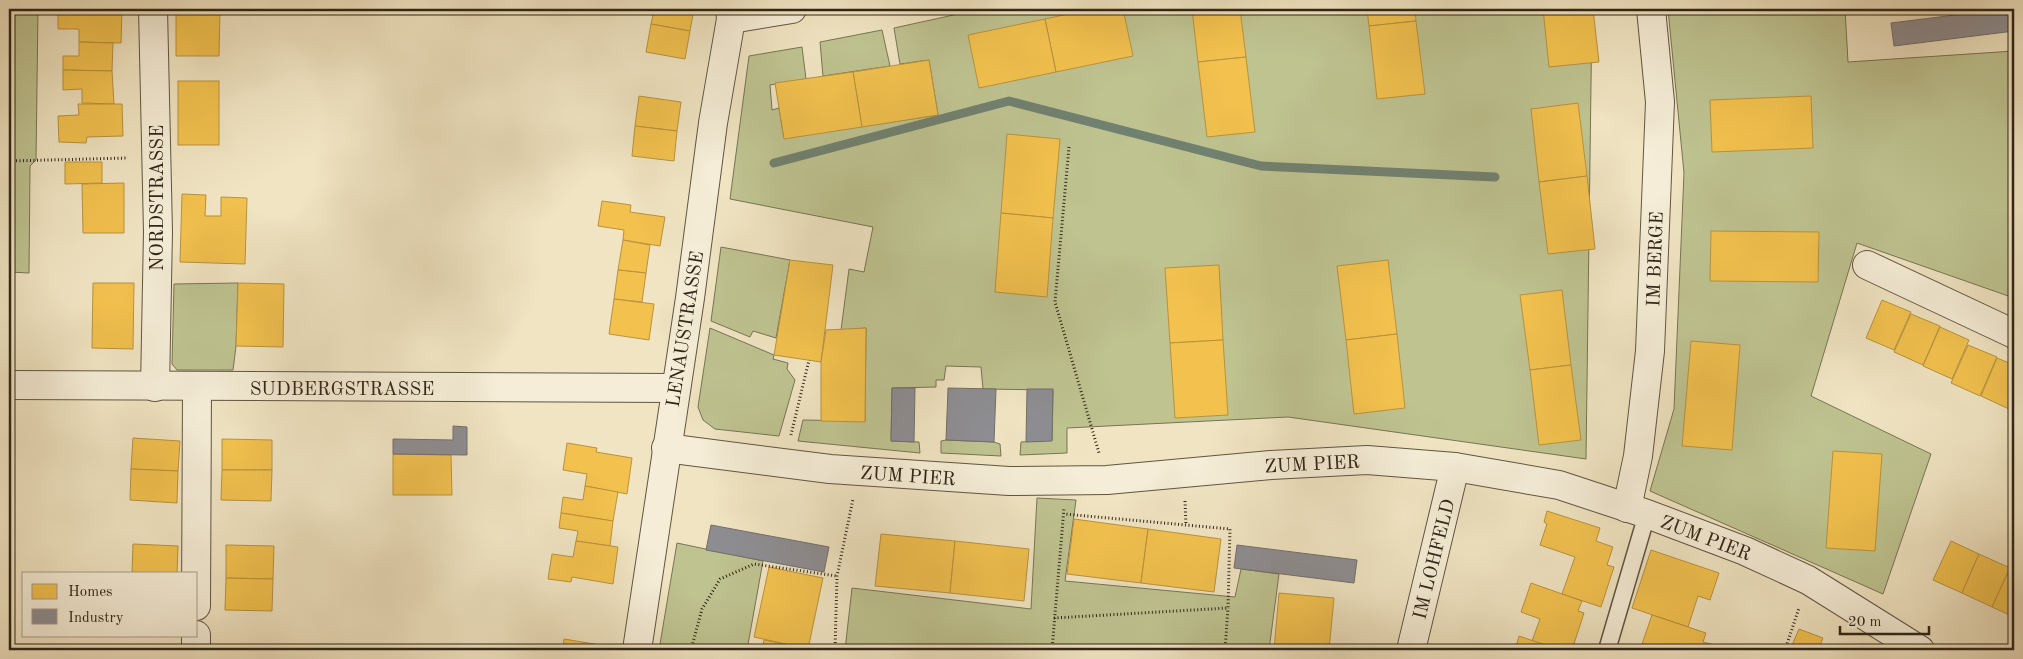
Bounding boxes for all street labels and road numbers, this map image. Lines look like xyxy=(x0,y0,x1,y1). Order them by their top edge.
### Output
street label: NORDSTRASSE xyxy=(149,125,168,271)
street label: IM BERGE xyxy=(1645,211,1668,307)
street label: LENAUSTRASSE xyxy=(665,250,708,409)
street label: SUDBERGSTRASSE xyxy=(250,381,434,400)
street label: ZUM PIER xyxy=(1264,454,1360,477)
street label: ZUM PIER xyxy=(859,465,956,490)
street label: IM LOHFELD xyxy=(1411,498,1460,622)
street label: ZUM PIER xyxy=(1657,513,1753,565)

